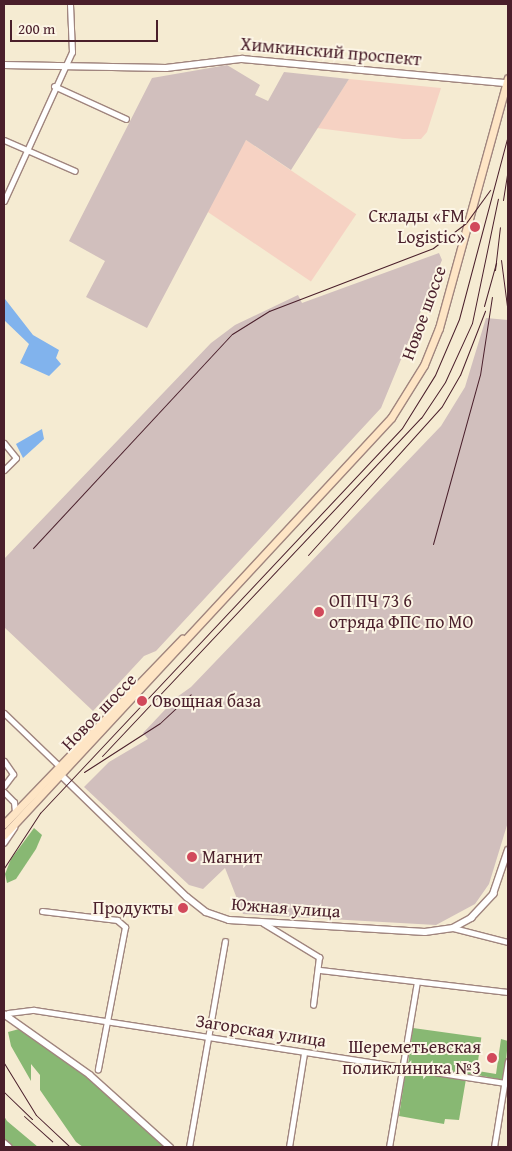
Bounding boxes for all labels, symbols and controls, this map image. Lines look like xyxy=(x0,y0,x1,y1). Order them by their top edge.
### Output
scale bar xyxy=(12,10,160,42)
text: 200 m xyxy=(18,18,55,39)
street label: Химкинский проспект xyxy=(239,33,423,71)
place label: Склады «FM Logistic» xyxy=(369,206,465,248)
marker: Склады «FM Logistic» xyxy=(469,221,481,233)
street label: Новое шоссе xyxy=(397,263,451,363)
place label: ОП ПЧ 73 6 отряда ФПС по МО xyxy=(329,591,473,634)
marker: ОП ПЧ 73 6 отряда ФПС по МО xyxy=(313,606,325,618)
street label: Новое шоссе xyxy=(57,669,141,755)
place label: Овощная база xyxy=(152,690,261,712)
marker: Овощная база xyxy=(136,695,148,707)
place label: Магнит xyxy=(202,846,262,868)
marker: Магнит xyxy=(186,851,198,863)
street label: Южная улица xyxy=(231,893,341,923)
place label: Продукты xyxy=(93,897,173,919)
marker: Продукты xyxy=(177,902,189,914)
street label: Загорская улица xyxy=(194,1010,328,1052)
place label: Шереметьевская поликлиника №3 xyxy=(342,1037,481,1080)
marker: Шереметьевская поликлиника №3 xyxy=(485,1051,499,1065)

